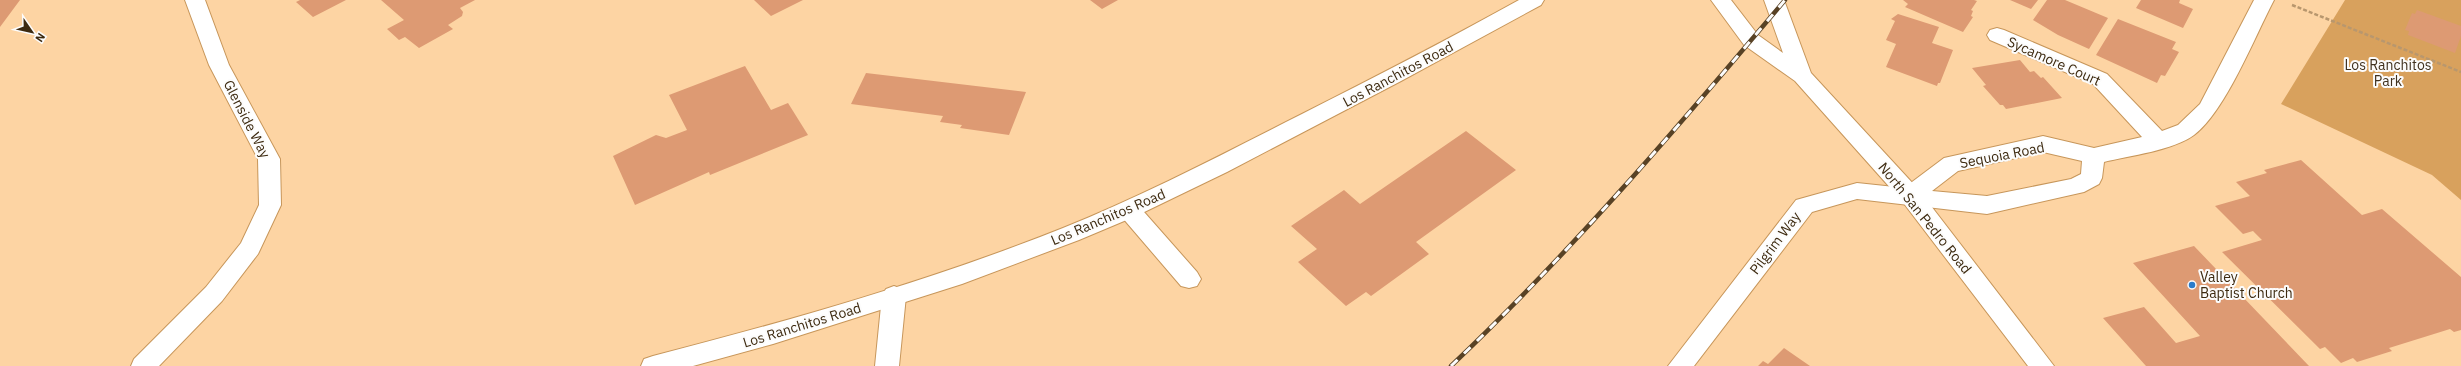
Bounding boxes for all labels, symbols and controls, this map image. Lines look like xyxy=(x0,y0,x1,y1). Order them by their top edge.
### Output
north arrow xyxy=(12,12,52,52)
text: N xyxy=(32,30,48,45)
street label: Sycamore Court xyxy=(2005,32,2104,90)
street label: Los Ranchitos Road xyxy=(1340,37,1456,111)
park label: Los Ranchitos Park xyxy=(2344,56,2432,90)
street label: Glenside Way xyxy=(220,77,274,161)
street label: Sequoia Road xyxy=(1958,138,2046,172)
street label: North San Pedro Road xyxy=(1874,159,1976,277)
street label: Los Ranchitos Road xyxy=(1048,185,1168,249)
street label: Pilgrim Way xyxy=(1746,208,1804,278)
place label: Valley Baptist Church xyxy=(2200,268,2293,302)
marker: Valley Baptist Church xyxy=(2187,280,2197,290)
street label: Los Ranchitos Road xyxy=(741,298,863,352)

